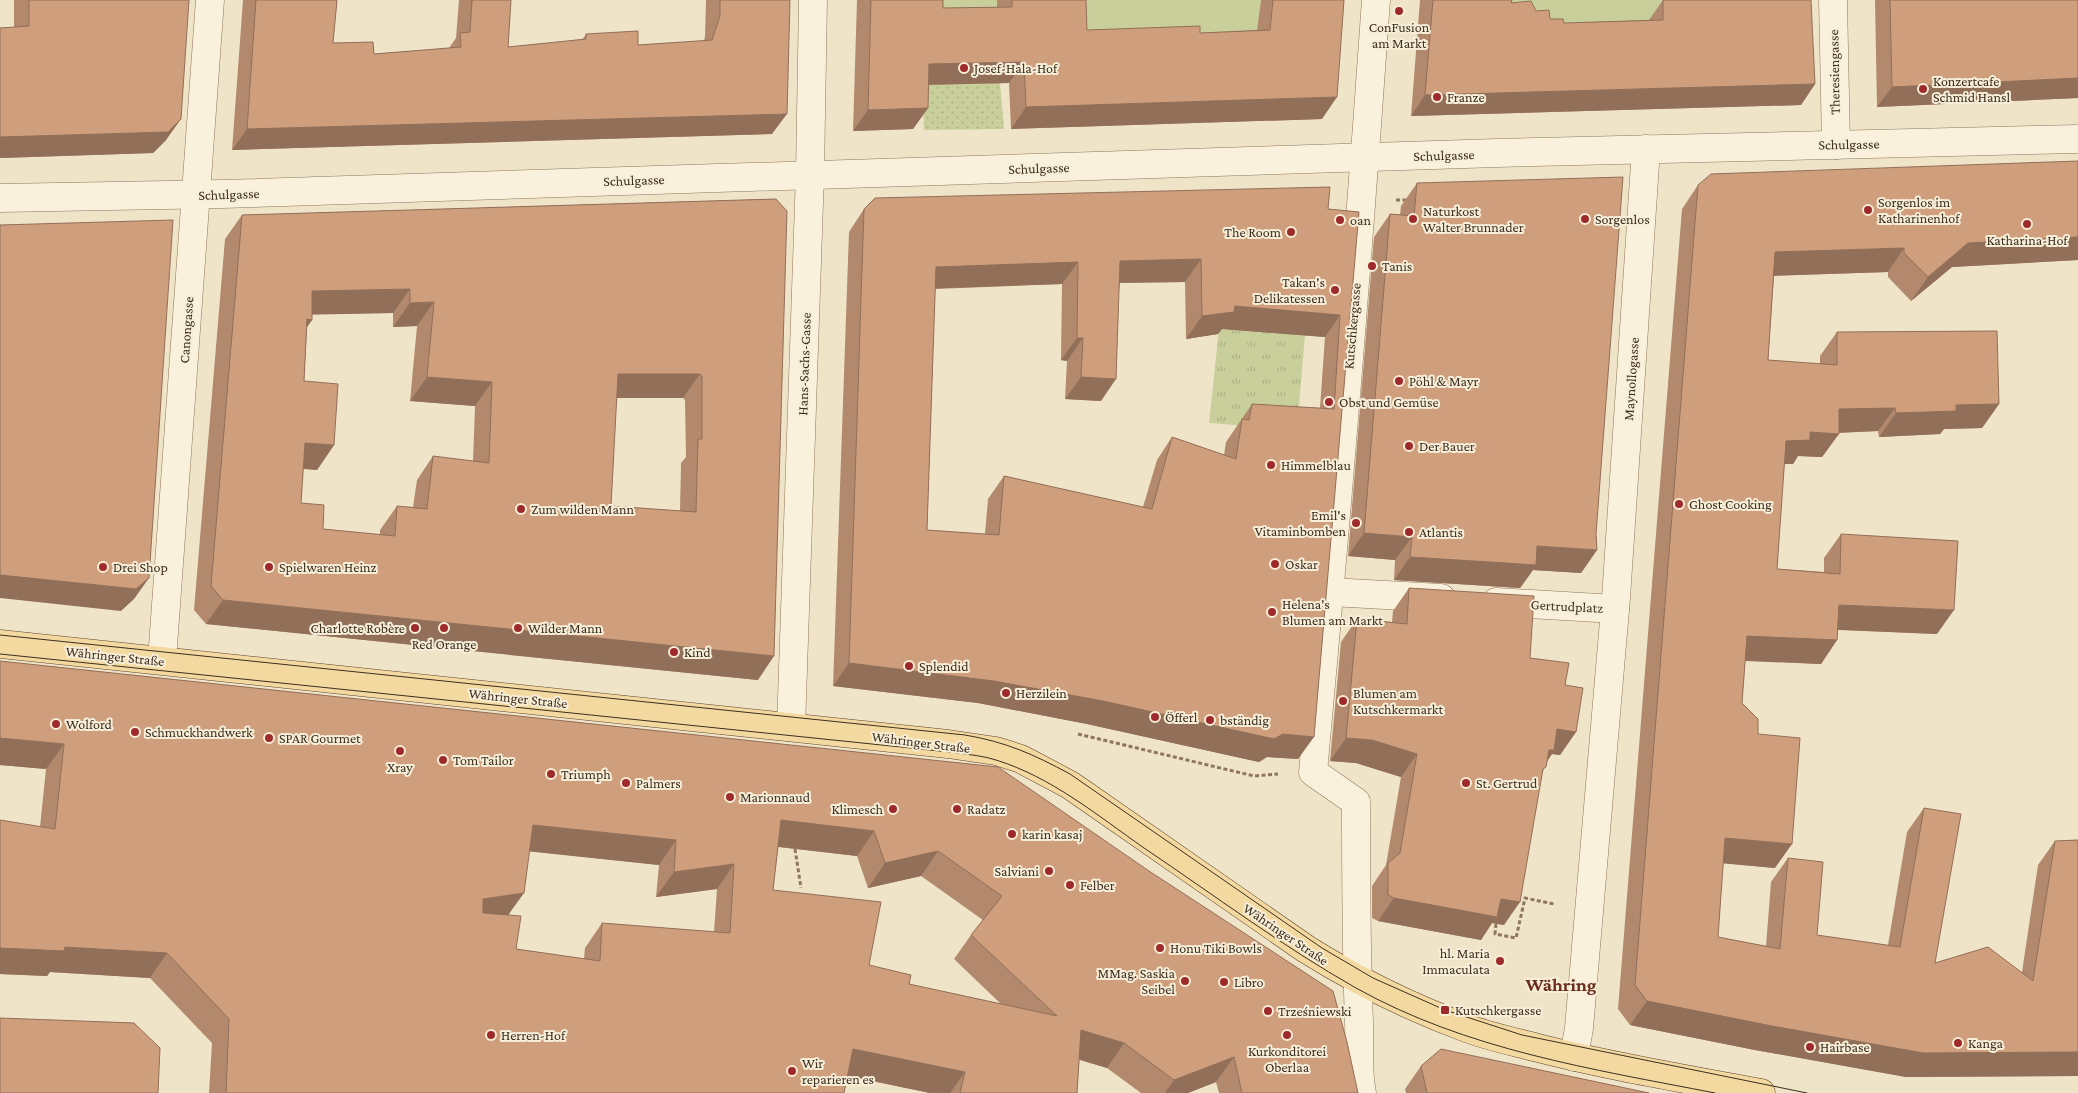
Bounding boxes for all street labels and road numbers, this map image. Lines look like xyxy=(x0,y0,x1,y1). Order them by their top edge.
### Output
street label: Theresiengasse xyxy=(1825,29,1843,115)
street label: Schulgasse xyxy=(1818,135,1880,153)
street label: Schulgasse xyxy=(1413,146,1475,164)
street label: Schulgasse xyxy=(1008,159,1070,177)
street label: Schulgasse xyxy=(603,171,665,189)
street label: Schulgasse xyxy=(198,185,260,203)
street label: Kutschkergasse xyxy=(1340,282,1364,370)
street label: Canongasse xyxy=(176,296,196,364)
street label: Hans-Sachs-Gasse xyxy=(794,312,814,416)
street label: Maynollogasse xyxy=(1620,337,1642,421)
street label: Gertrudplatz xyxy=(1530,596,1604,616)
street label: Währinger Straße xyxy=(65,643,165,669)
street label: Währinger Straße xyxy=(468,685,568,711)
street label: Währinger Straße xyxy=(871,728,971,756)
street label: Währinger Straße xyxy=(1240,900,1332,968)

